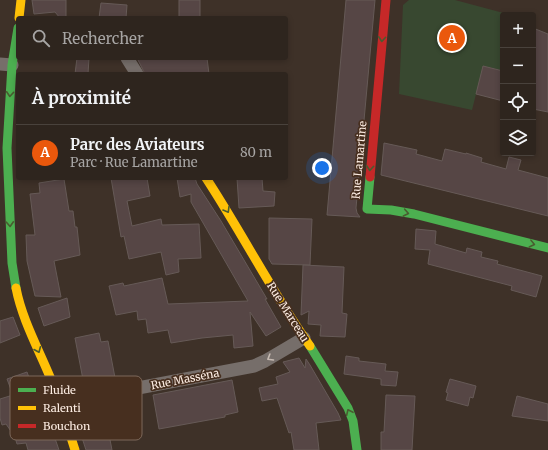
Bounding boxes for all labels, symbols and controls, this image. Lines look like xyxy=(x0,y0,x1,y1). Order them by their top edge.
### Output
map controls xyxy=(500,12,536,156)
button: + xyxy=(500,12,536,48)
search box xyxy=(16,16,288,60)
pin: A xyxy=(439,23,465,53)
icon: search xyxy=(30,27,52,49)
text: Rechercher xyxy=(62,29,144,48)
one-way arrow xyxy=(378,36,387,42)
button: − xyxy=(500,48,536,84)
button: locate xyxy=(500,84,536,120)
text: À proximité xyxy=(32,87,131,109)
one-way arrow xyxy=(6,91,15,97)
street label: Rue Lamartine xyxy=(349,120,369,200)
button: layers xyxy=(500,120,536,156)
text: Parc des Aviateurs xyxy=(70,135,205,154)
text: A xyxy=(40,144,50,161)
text: 80 m xyxy=(240,144,272,161)
text: Parc · Rue Lamartine xyxy=(70,154,198,171)
your location xyxy=(312,158,332,178)
one-way arrow xyxy=(366,165,375,171)
one-way arrow xyxy=(223,206,230,213)
one-way arrow xyxy=(402,208,409,216)
one-way arrow xyxy=(6,221,15,227)
one-way arrow xyxy=(529,239,535,247)
street label: Rue Marceau xyxy=(264,279,312,345)
one-way arrow xyxy=(33,346,41,353)
one-way arrow xyxy=(267,354,274,361)
street label: Rue Masséna xyxy=(150,366,220,392)
legend xyxy=(10,376,142,440)
text: Fluide xyxy=(43,383,76,397)
text: Ralenti xyxy=(43,401,81,415)
one-way arrow xyxy=(346,409,354,416)
text: Bouchon xyxy=(43,419,91,433)

